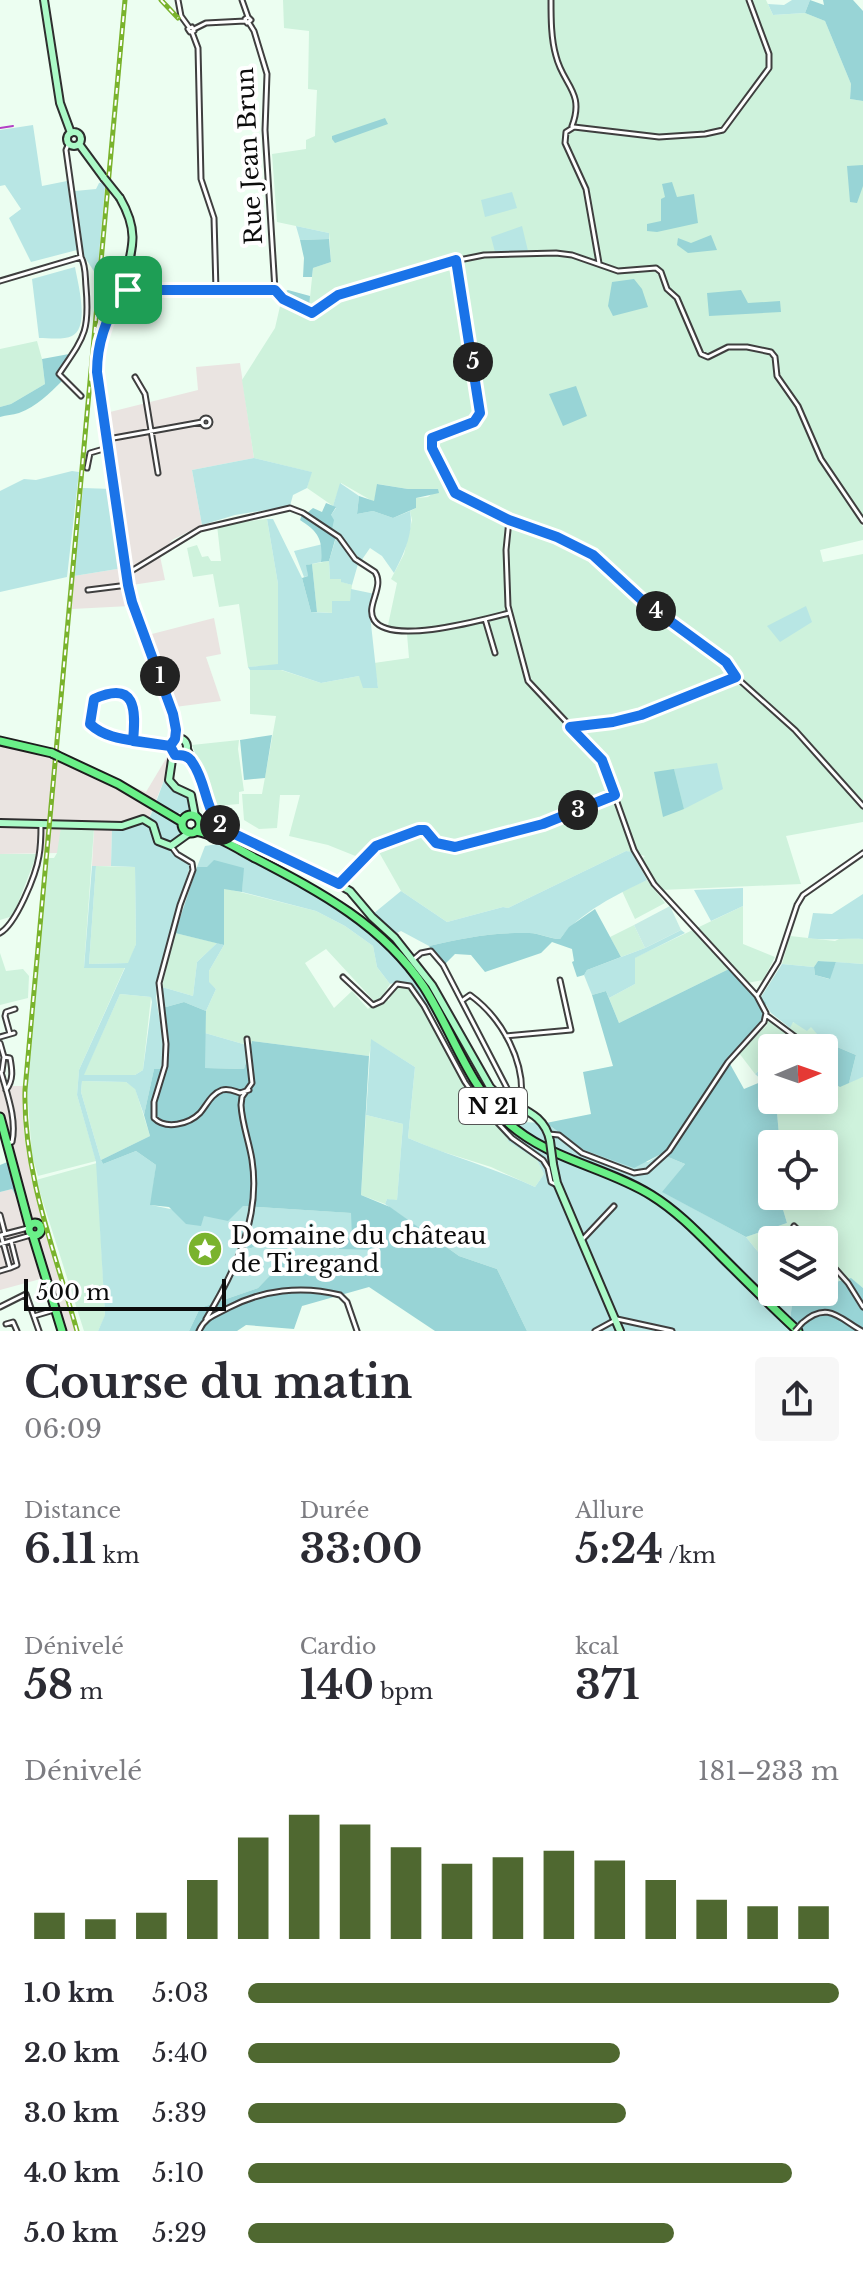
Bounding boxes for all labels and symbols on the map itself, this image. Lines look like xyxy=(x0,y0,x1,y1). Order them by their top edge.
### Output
street label: Rue Jean Brun xyxy=(230,67,268,245)
pin xyxy=(94,256,162,324)
pin: 5 xyxy=(453,342,493,382)
pin: 4 xyxy=(636,591,676,631)
pin: 1 xyxy=(140,656,180,696)
pin: 3 xyxy=(558,790,598,830)
pin: 2 xyxy=(200,805,240,845)
north arrow xyxy=(758,1034,838,1114)
road number: N 21 xyxy=(459,1088,527,1124)
place label: Domaine du château de Tiregand xyxy=(231,1221,486,1278)
place icon: Domaine du château de Tiregand xyxy=(186,1230,224,1268)
scale bar xyxy=(24,1275,226,1311)

